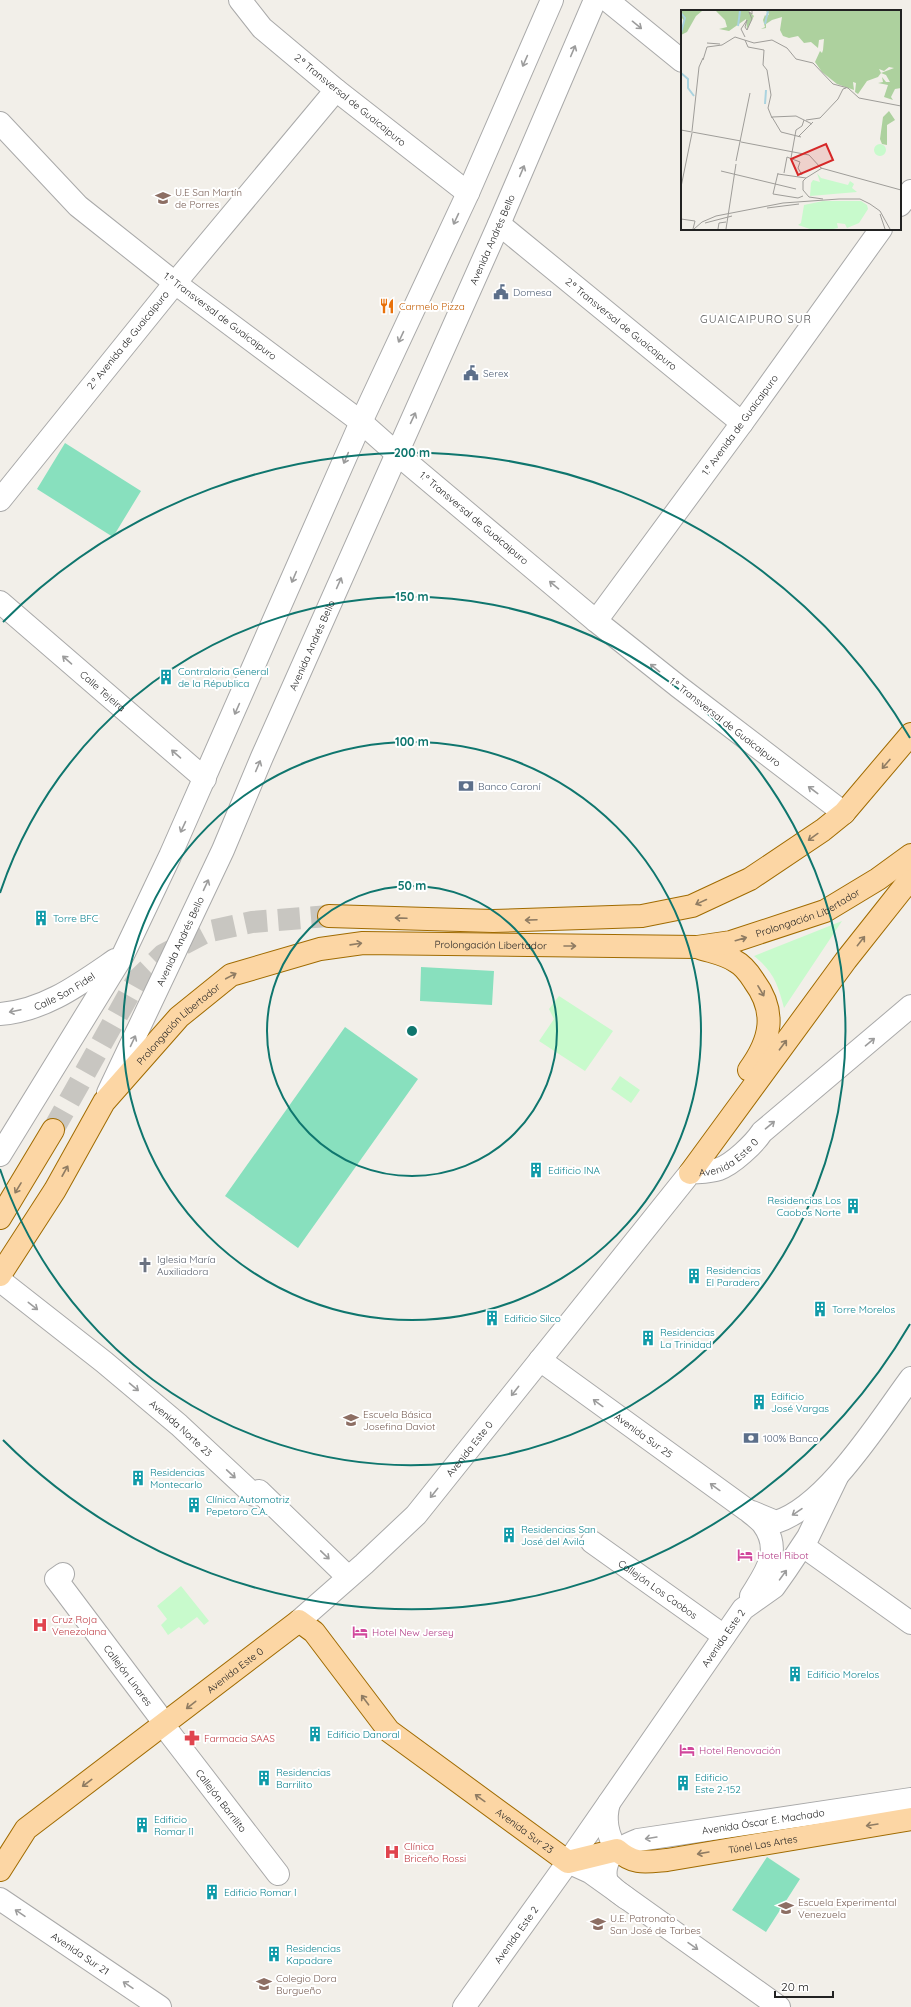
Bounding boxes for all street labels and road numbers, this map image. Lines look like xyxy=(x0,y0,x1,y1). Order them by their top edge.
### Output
street label: 2.ª Transversal de Guaicaipuro xyxy=(292,51,408,149)
street label: Avenida Andrés Bello xyxy=(466,192,518,287)
street label: 1.ª Transversal de Guaicaipuro xyxy=(161,269,279,363)
street label: 2.ª Transversal de Guaicaipuro xyxy=(563,275,679,373)
street label: 2.ª Avenida de Guaicaipuro xyxy=(84,288,172,392)
street label: 1.ª Avenida de Guaicaipuro xyxy=(699,372,781,478)
street label: 1.ª Transversal de Guaicaipuro xyxy=(417,469,531,567)
street label: Avenida Andrés Bello xyxy=(286,598,337,692)
street label: Calle Tejeira xyxy=(77,668,128,714)
street label: 1.ª Transversal de Guaicaipuro xyxy=(667,674,783,770)
street label: Prolongación Libertador xyxy=(754,885,862,940)
street label: Avenida Andrés Bello xyxy=(153,894,207,988)
street label: Prolongación Libertador xyxy=(434,937,547,952)
street label: Calle San Fidel xyxy=(32,969,97,1013)
street label: Prolongación Libertador xyxy=(133,980,223,1067)
street label: Avenida Este 0 xyxy=(698,1135,761,1179)
street label: Avenida Norte 23 xyxy=(147,1397,215,1459)
street label: Avenida Sur 25 xyxy=(612,1410,675,1461)
street label: Avenida Este 0 xyxy=(443,1418,496,1479)
street label: Callejón Los Caobos xyxy=(616,1556,700,1622)
street label: Avenida Este 2 xyxy=(698,1606,748,1669)
street label: Callejón Linares xyxy=(101,1642,156,1709)
street label: Avenida Este 0 xyxy=(204,1644,266,1696)
street label: Callejón Barrilito xyxy=(193,1766,250,1835)
street label: Avenida Sur 23 xyxy=(493,1805,556,1856)
street label: Avenida Óscar E. Machado xyxy=(701,1806,825,1837)
street label: Túnel Las Artes xyxy=(727,1832,799,1856)
street label: Avenida Este 2 xyxy=(491,1903,541,1966)
street label: Avenida Sur 21 xyxy=(49,1929,112,1977)

